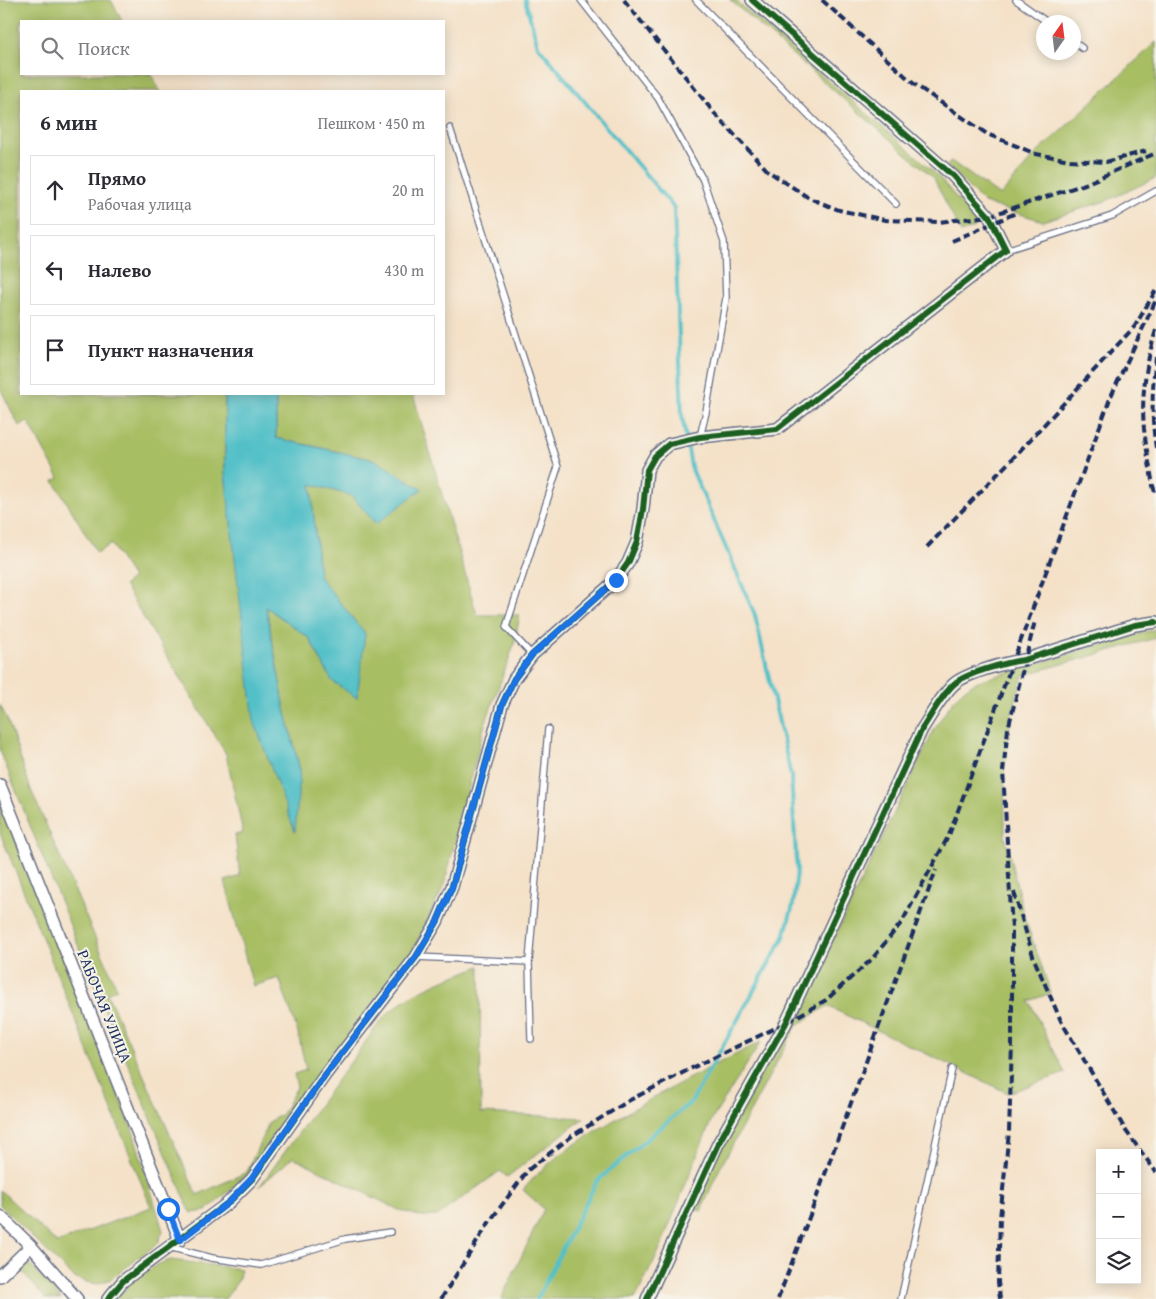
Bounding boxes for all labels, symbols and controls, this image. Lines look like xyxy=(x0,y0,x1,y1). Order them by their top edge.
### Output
north arrow xyxy=(1036,15,1081,60)
search box xyxy=(20,20,445,75)
icon: search xyxy=(38,34,66,62)
text: Поиск xyxy=(78,34,130,62)
text: 6 мин xyxy=(40,107,97,138)
text: Пешком · 450 m xyxy=(318,111,425,135)
text: Прямо xyxy=(88,164,146,192)
icon: ahead xyxy=(41,176,69,204)
text: 20 m xyxy=(392,178,424,202)
text: Рабочая улица xyxy=(88,192,192,216)
icon: left xyxy=(41,256,69,284)
text: Налево xyxy=(88,256,151,284)
text: 430 m xyxy=(384,258,424,282)
icon: arrive xyxy=(41,336,69,364)
text: Пункт назначения xyxy=(88,336,254,364)
route end xyxy=(605,569,628,592)
street label: РАБОЧАЯ УЛИЦА xyxy=(71,946,139,1066)
map controls xyxy=(1096,1149,1141,1284)
button: + xyxy=(1096,1149,1141,1194)
button: − xyxy=(1096,1194,1141,1239)
route start xyxy=(157,1198,180,1221)
button: layers xyxy=(1096,1239,1141,1284)

